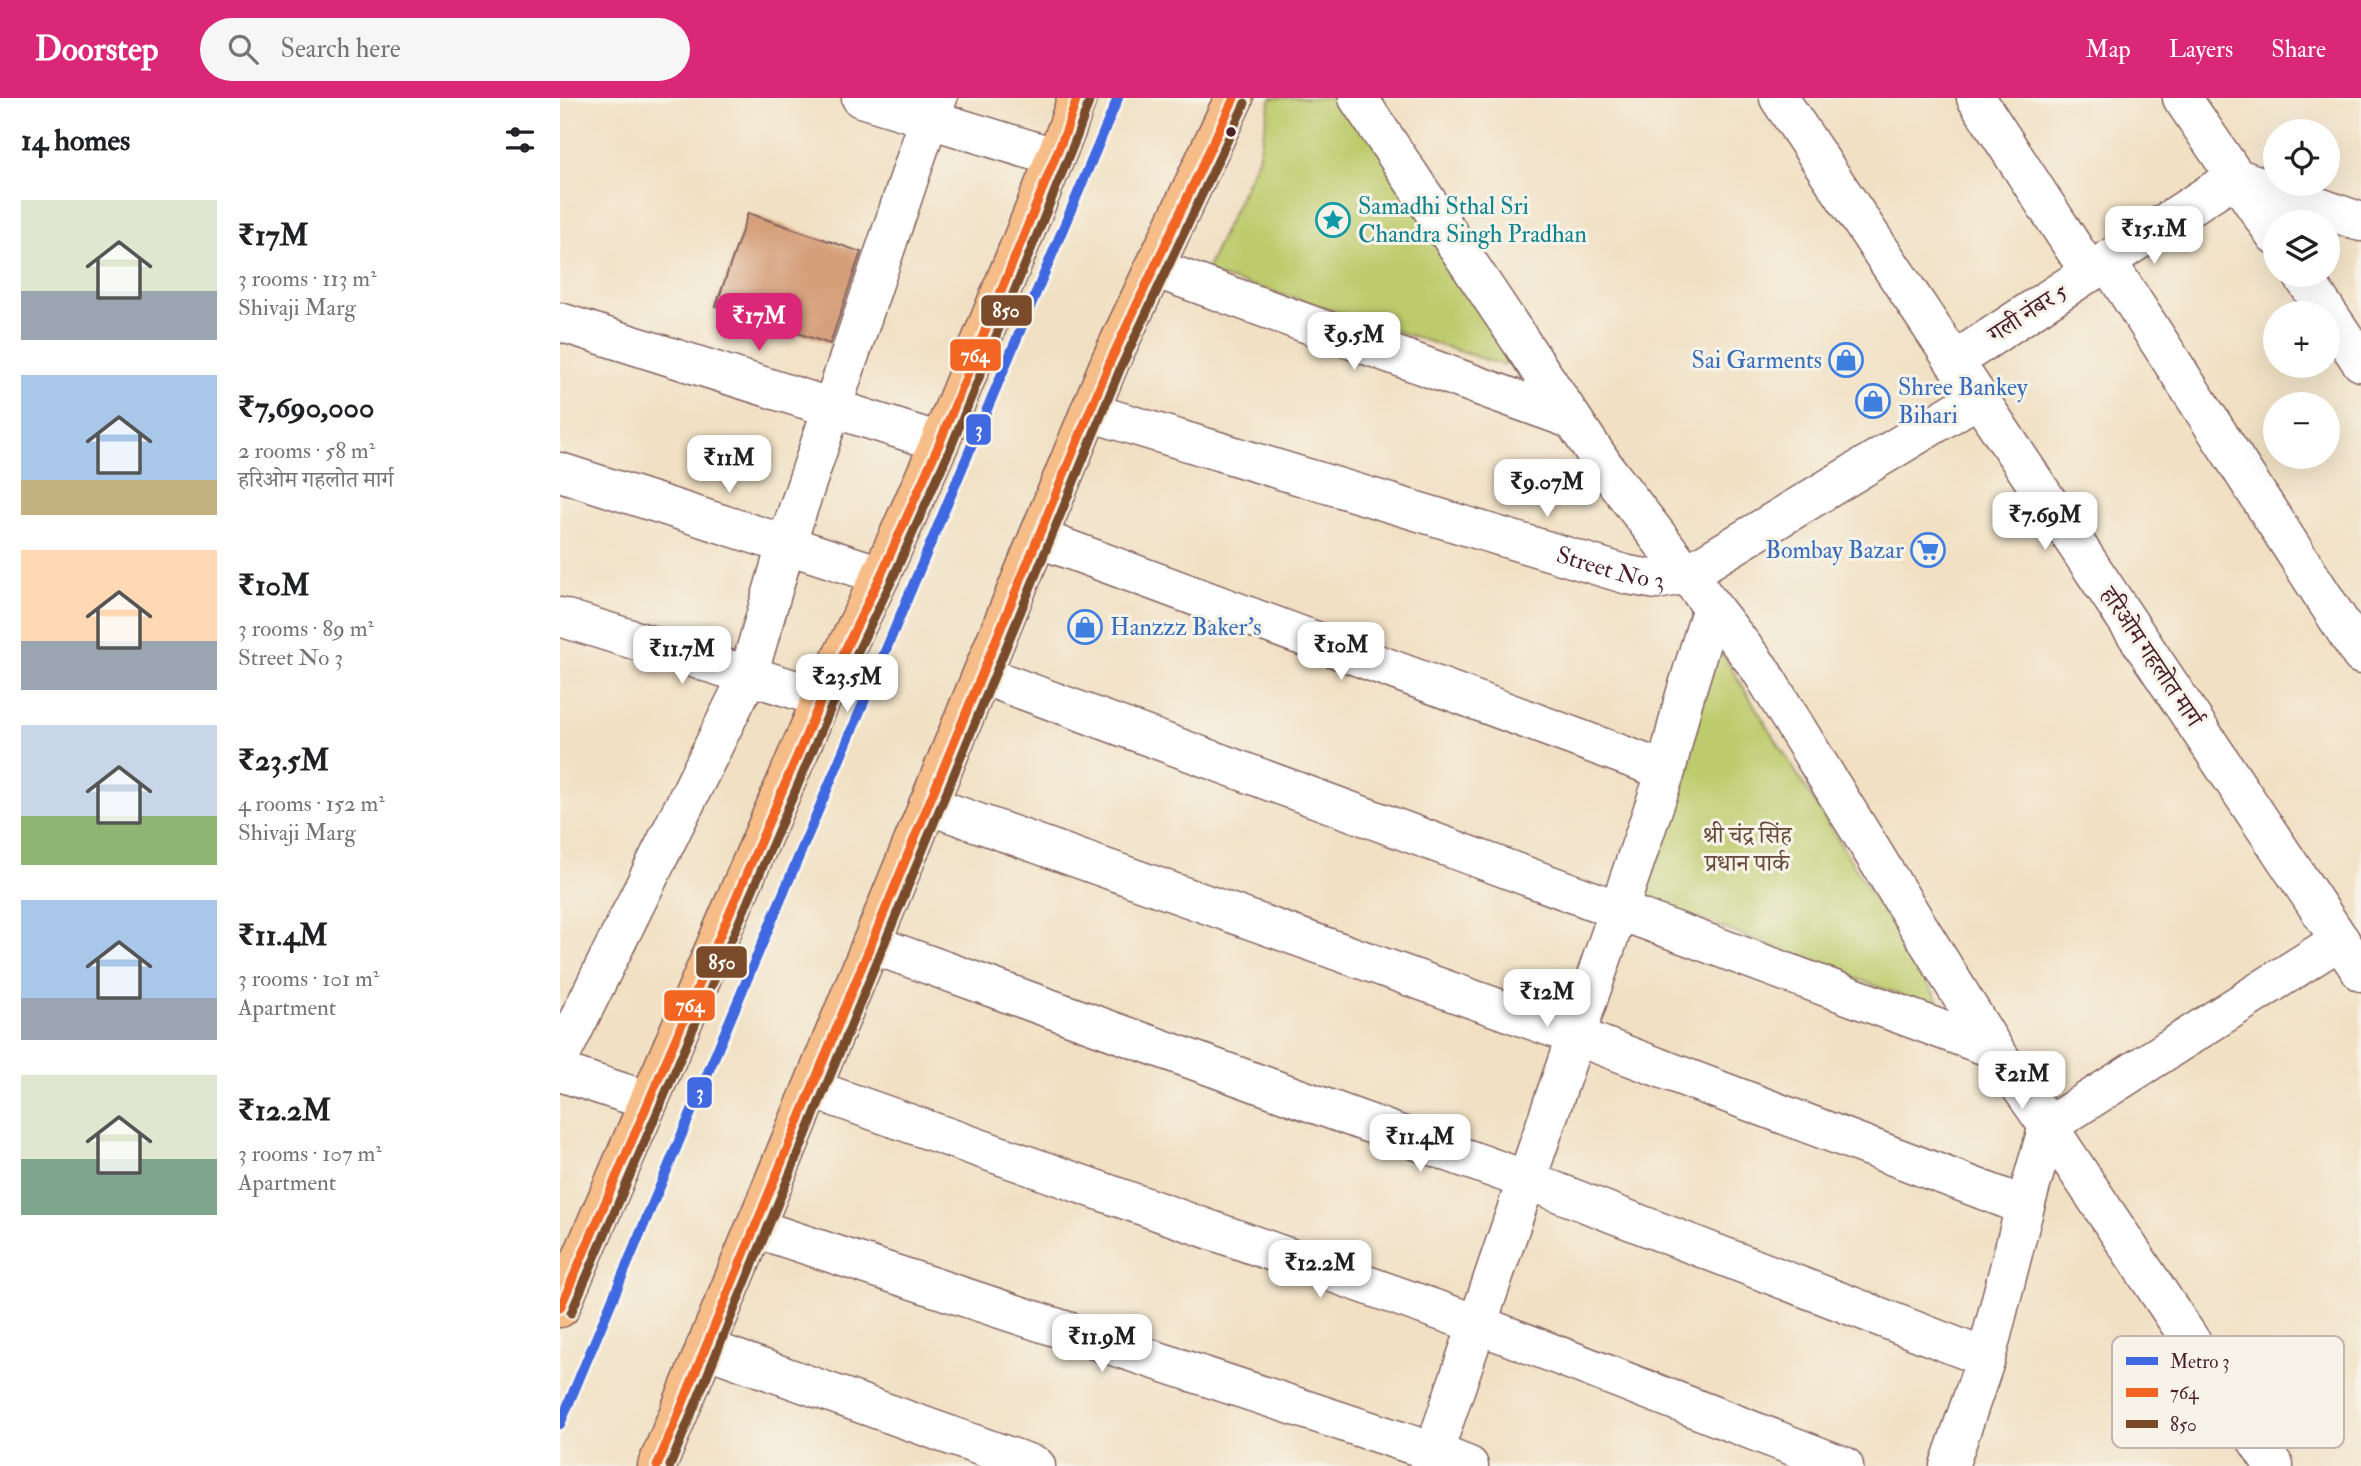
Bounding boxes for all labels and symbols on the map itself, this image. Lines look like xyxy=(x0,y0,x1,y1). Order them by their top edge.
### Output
unlabelled marker xyxy=(1224,125,1238,139)
place label: Samadhi Sthal Sri Chandra Singh Pradhan xyxy=(1358,191,1587,250)
place icon: Samadhi Sthal Sri Chandra Singh Pradhan xyxy=(1314,201,1352,239)
pin: ₹15.1M xyxy=(2097,206,2211,266)
street label: गली नंबर 5 xyxy=(1982,276,2074,351)
pin: ₹17M xyxy=(718,294,800,353)
line badge: 850 xyxy=(980,294,1033,327)
text: 850 xyxy=(993,299,1020,323)
pin: ₹9.5M xyxy=(1305,313,1403,372)
line badge: 764 xyxy=(949,338,1002,372)
shop icon: Sai Garments xyxy=(1827,341,1865,379)
text: 764 xyxy=(961,344,991,368)
place label: Sai Garments xyxy=(1692,345,1822,376)
place label: Shree Bankey Bihari xyxy=(1898,372,2028,431)
shop icon: Shree Bankey Bihari xyxy=(1854,382,1892,420)
line badge: 3 xyxy=(965,413,992,446)
text: 3 xyxy=(975,418,983,442)
pin: ₹11M xyxy=(688,436,770,495)
pin: ₹9.07M xyxy=(1490,460,1604,519)
pin: ₹7.69M xyxy=(1988,492,2102,552)
supermarket icon: Bombay Bazar xyxy=(1909,531,1947,569)
place label: Bombay Bazar xyxy=(1765,535,1904,566)
street label: Street No 3 xyxy=(1553,539,1666,596)
street label: हरिओम गहलोत मार्ग xyxy=(2092,580,2210,734)
shop icon: Hanzzz Baker's xyxy=(1066,608,1104,646)
place label: Hanzzz Baker's xyxy=(1110,612,1262,643)
pin: ₹10M xyxy=(1300,622,1382,682)
pin: ₹11.7M xyxy=(625,626,739,686)
pin: ₹23.5M xyxy=(790,654,904,714)
park label: श्री चंद्र सिंह प्रधान पार्क xyxy=(1702,820,1793,879)
line badge: 850 xyxy=(695,945,748,979)
text: 850 xyxy=(709,951,736,975)
pin: ₹12M xyxy=(1506,970,1588,1029)
line badge: 764 xyxy=(663,989,716,1022)
text: 764 xyxy=(676,994,706,1018)
pin: ₹21M xyxy=(1981,1052,2063,1111)
line badge: 3 xyxy=(686,1076,713,1109)
text: 3 xyxy=(696,1081,704,1105)
pin: ₹11.4M xyxy=(1363,1114,1477,1174)
pin: ₹12.2M xyxy=(1263,1240,1377,1300)
pin: ₹11.9M xyxy=(1045,1314,1159,1374)
legend xyxy=(2112,1336,2344,1448)
text: Metro 3 xyxy=(2170,1350,2230,1374)
text: 764 xyxy=(2170,1381,2199,1405)
text: 850 xyxy=(2170,1413,2197,1437)

